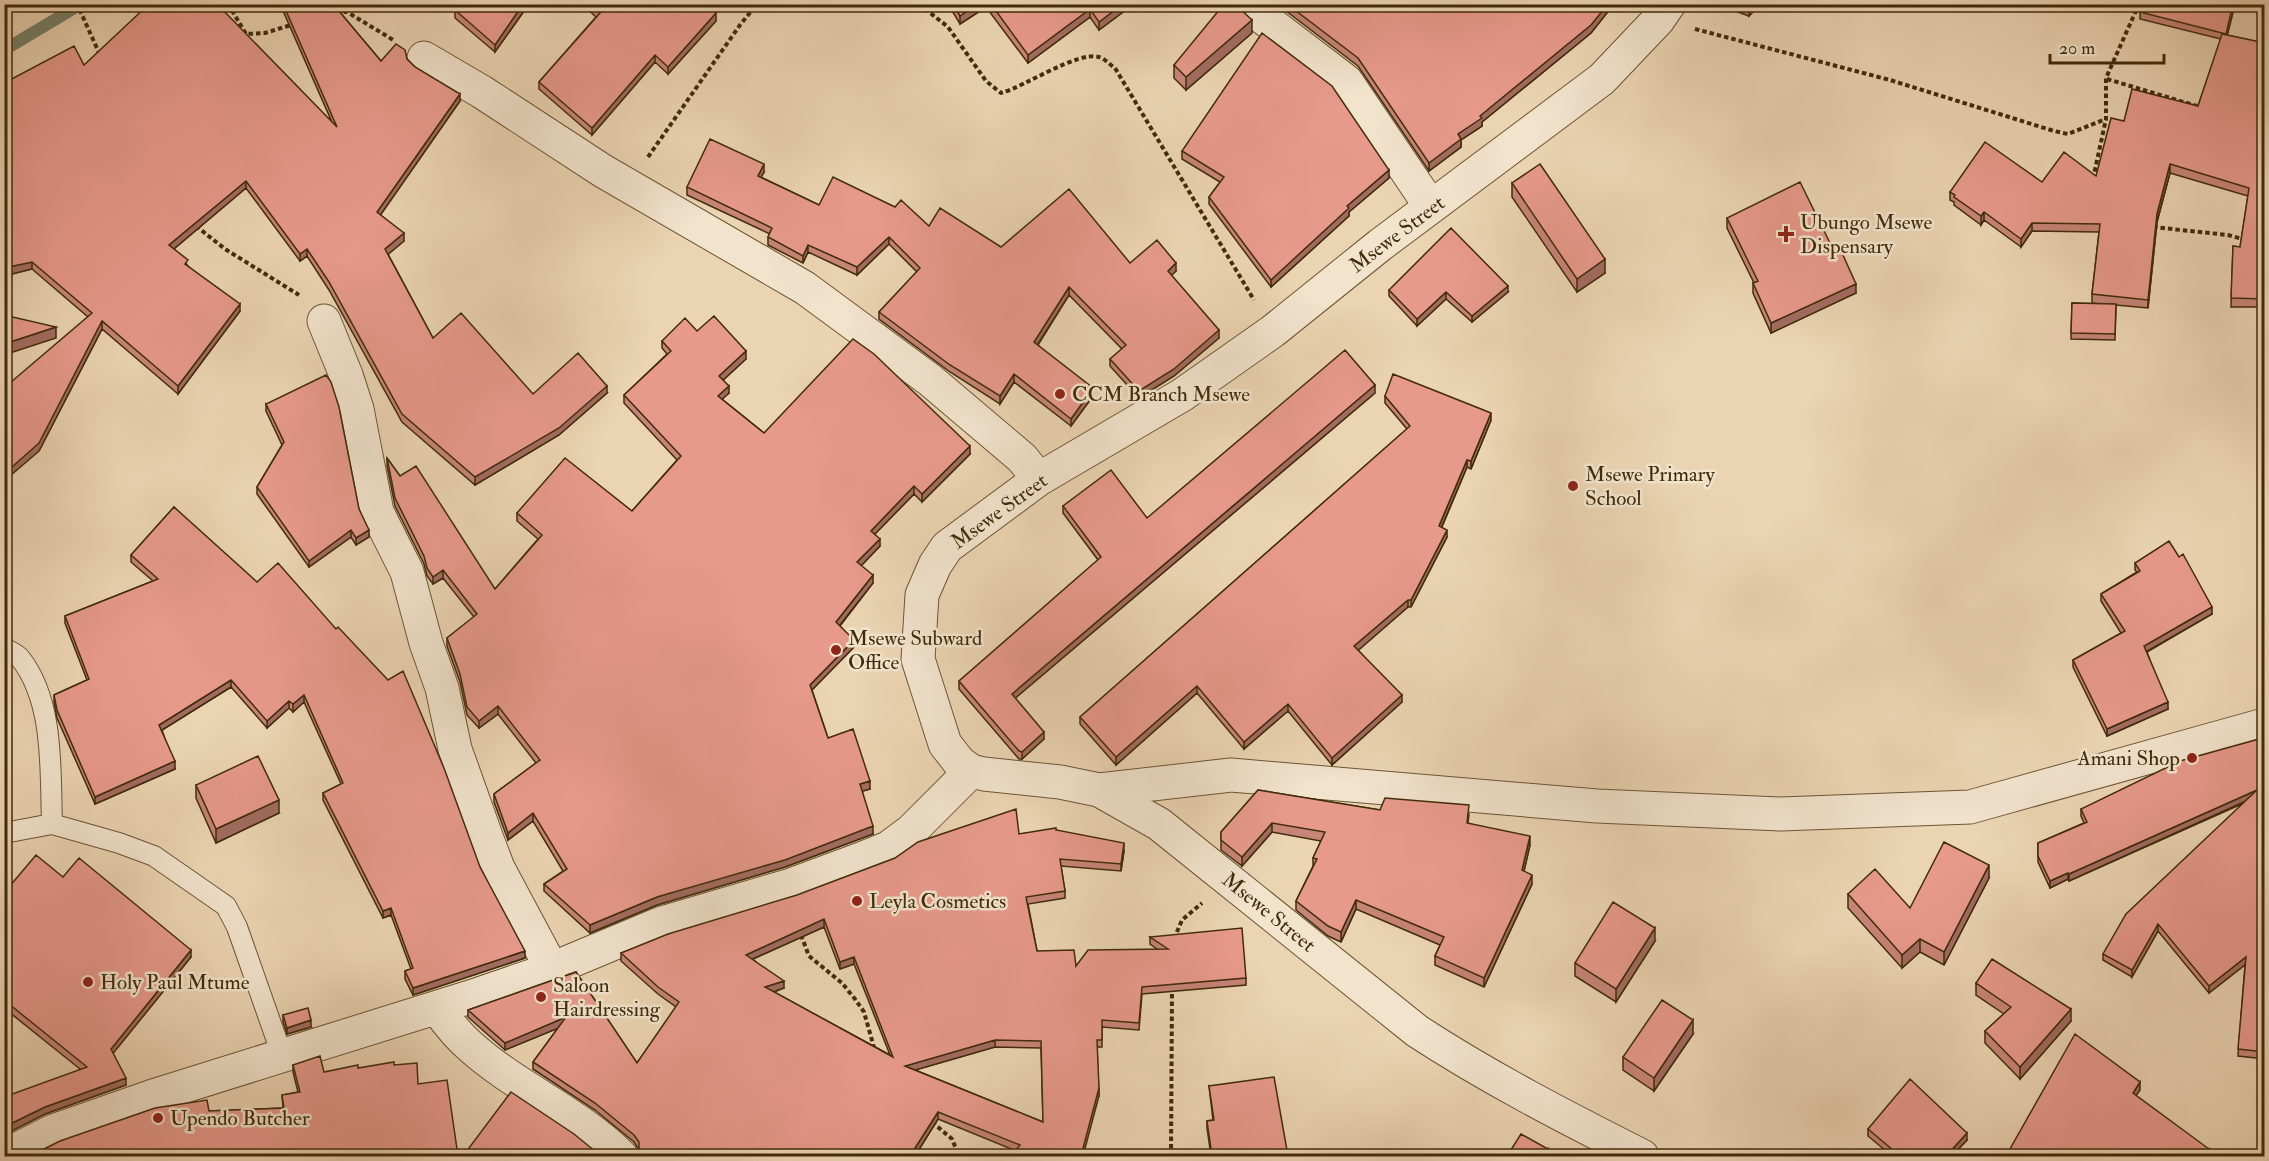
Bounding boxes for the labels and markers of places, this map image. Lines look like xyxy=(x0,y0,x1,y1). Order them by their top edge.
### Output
place label: Ubungo Msewe Dispensary xyxy=(1800,209,1932,260)
marker: Ubungo Msewe Dispensary xyxy=(1777,225,1795,243)
place label: CCM Branch Msewe xyxy=(1072,381,1250,408)
marker: CCM Branch Msewe xyxy=(1053,387,1067,401)
place label: Msewe Primary School xyxy=(1585,461,1715,512)
marker: Msewe Primary School xyxy=(1566,479,1580,493)
place label: Msewe Subward Office xyxy=(848,625,983,676)
marker: Msewe Subward Office xyxy=(829,643,843,657)
place label: Amani Shop xyxy=(2076,745,2180,772)
marker: Amani Shop xyxy=(2185,751,2199,765)
place label: Leyla Cosmetics xyxy=(869,888,1006,915)
marker: Leyla Cosmetics xyxy=(850,894,864,908)
place label: Holy Paul Mtume xyxy=(100,969,250,996)
place label: Saloon Hairdressing xyxy=(553,972,661,1023)
marker: Holy Paul Mtume xyxy=(81,975,95,989)
marker: Saloon Hairdressing xyxy=(534,990,548,1004)
place label: Upendo Butcher xyxy=(170,1105,310,1132)
marker: Upendo Butcher xyxy=(151,1111,165,1125)

